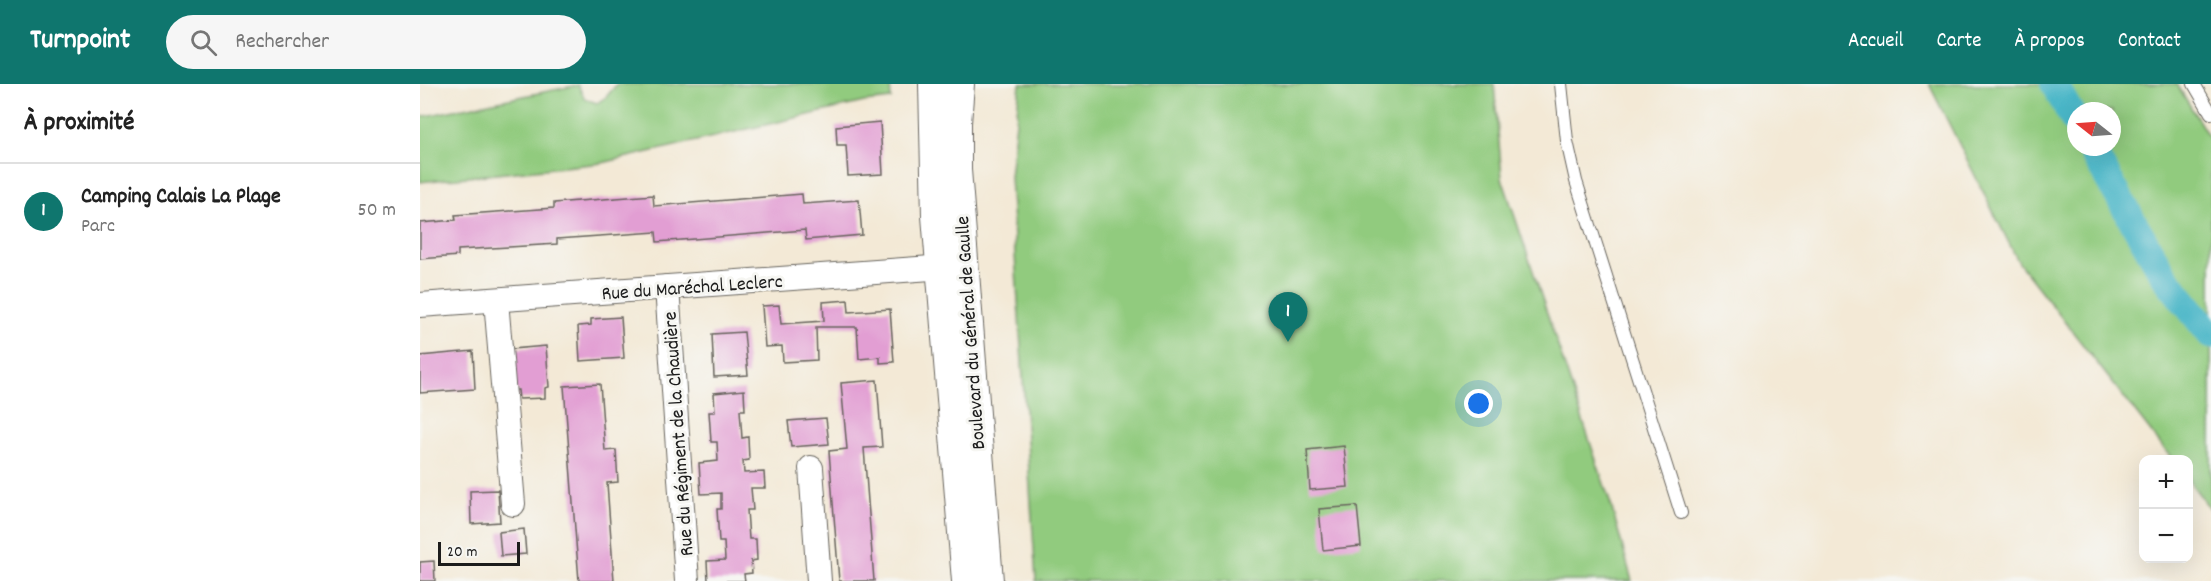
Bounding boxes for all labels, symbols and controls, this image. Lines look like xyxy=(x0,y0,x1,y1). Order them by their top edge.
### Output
search box xyxy=(166,15,586,69)
text: Turnpoint xyxy=(30,22,130,62)
icon: search xyxy=(187,26,220,59)
text: Rechercher xyxy=(235,27,329,58)
text: Accueil xyxy=(1848,27,1903,57)
text: Carte xyxy=(1936,27,1981,57)
text: À propos xyxy=(2014,27,2085,57)
text: Contact xyxy=(2118,27,2181,57)
north arrow xyxy=(2067,102,2121,156)
text: À proximité xyxy=(24,105,134,142)
text: Camping Calais La Plage xyxy=(81,182,281,213)
text: 1 xyxy=(41,197,46,225)
text: 50 m xyxy=(358,197,396,225)
text: Parc xyxy=(81,213,115,241)
street label: Boulevard du Général de Gaulle xyxy=(950,215,994,451)
street label: Rue du Maréchal Leclerc xyxy=(601,269,784,309)
pin: 1 xyxy=(1268,292,1308,342)
street label: Rue du Régiment de la Chaudière xyxy=(657,310,703,557)
your location xyxy=(1464,389,1493,418)
map controls xyxy=(2139,455,2193,563)
button: + xyxy=(2139,455,2193,509)
button: − xyxy=(2139,509,2193,563)
scale bar xyxy=(438,539,520,566)
text: 20 m xyxy=(447,541,477,564)

